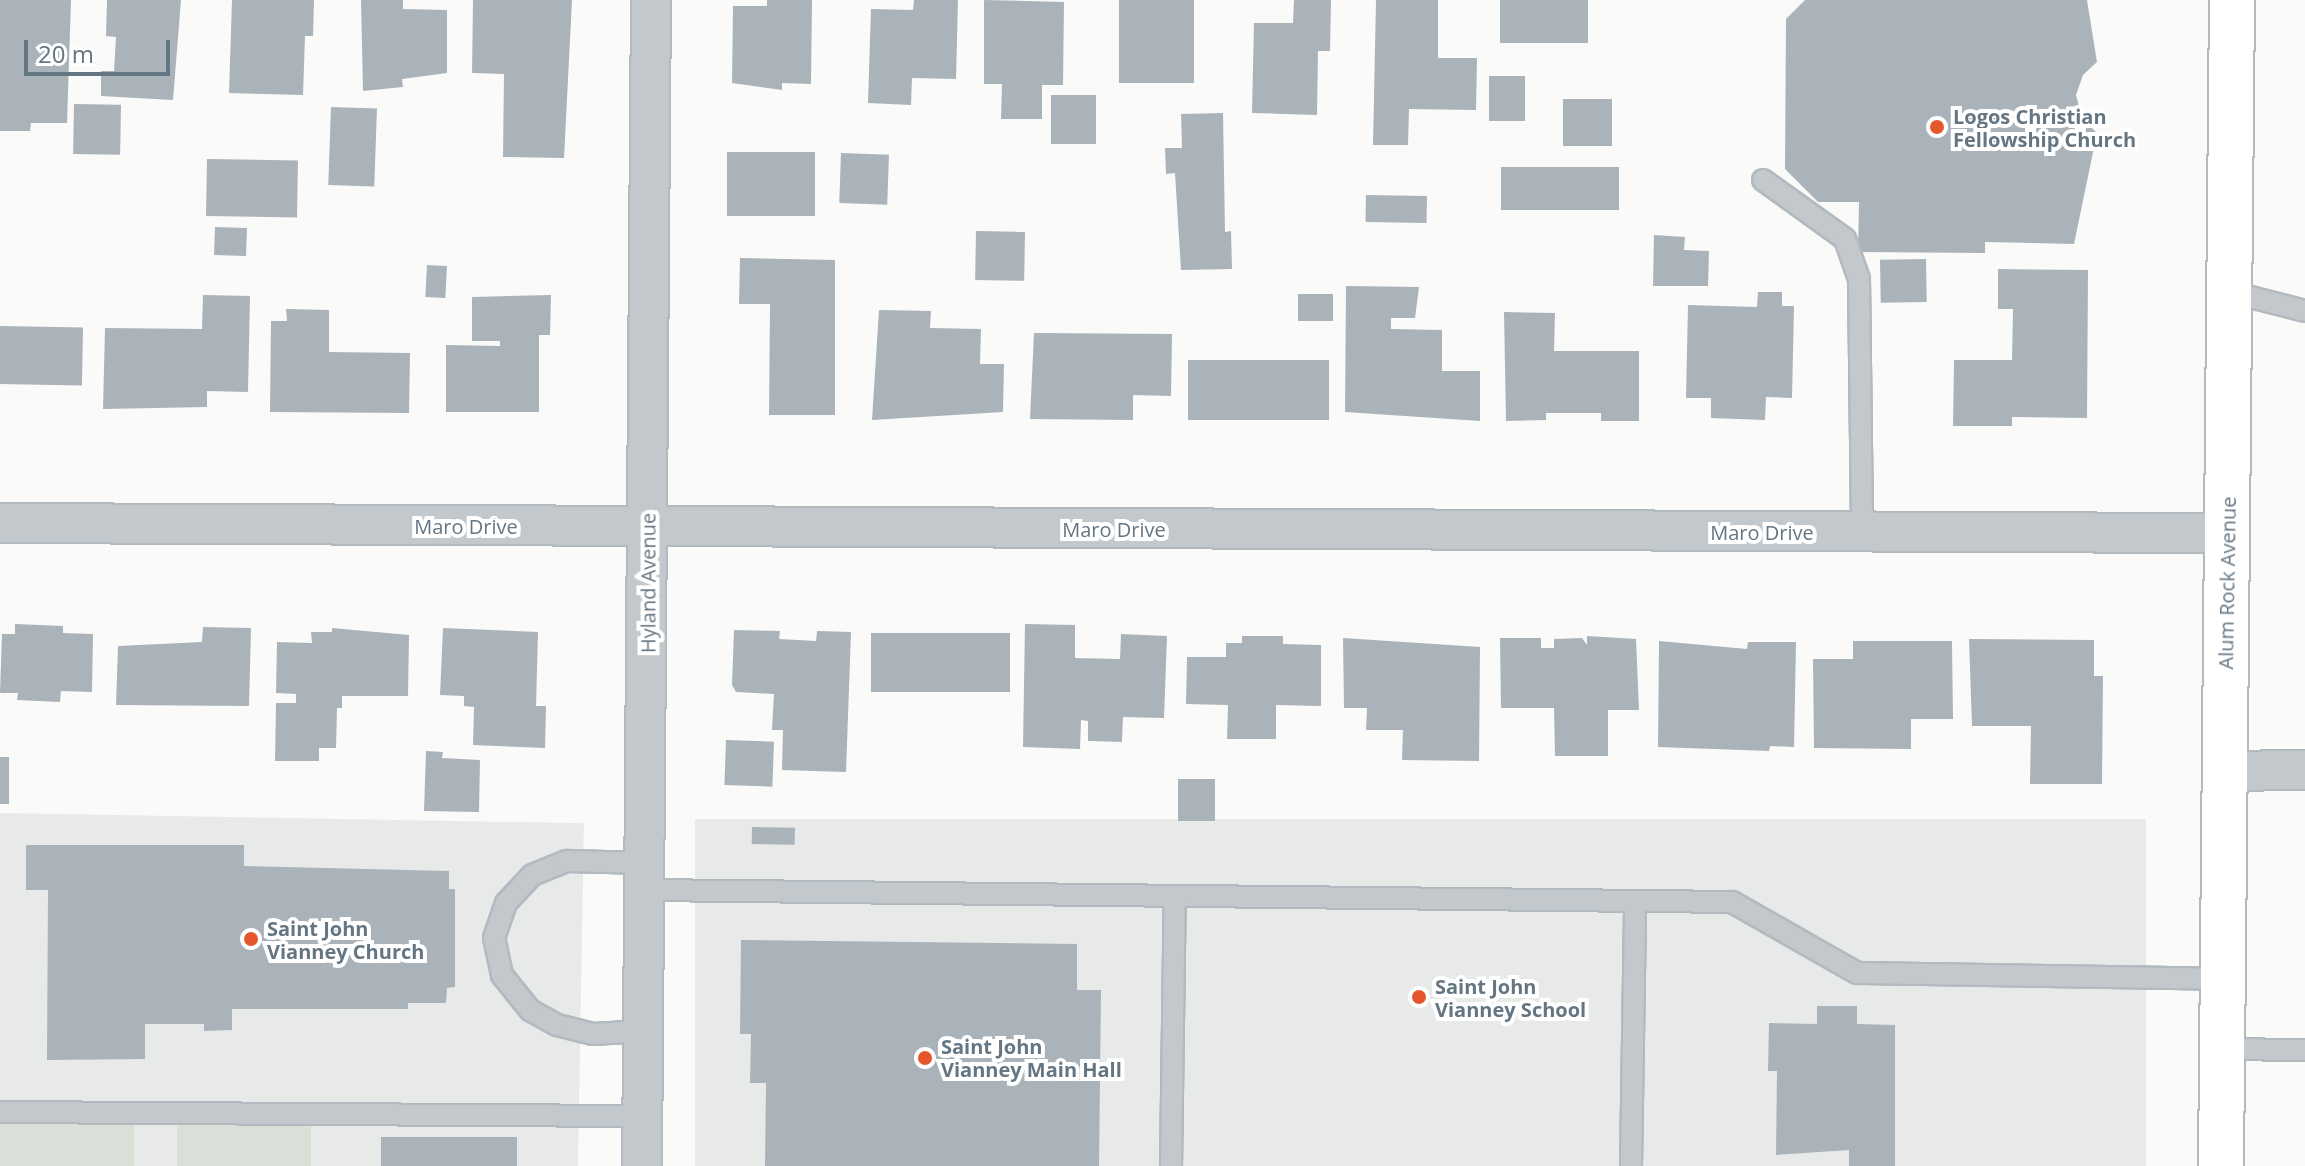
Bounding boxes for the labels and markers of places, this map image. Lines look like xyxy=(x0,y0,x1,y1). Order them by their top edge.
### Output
place label: Logos Christian Fellowship Church xyxy=(1953,104,2136,151)
marker: Logos Christian Fellowship Church xyxy=(1928,118,1946,136)
place label: Saint John Vianney Church xyxy=(267,916,424,963)
marker: Saint John Vianney Church xyxy=(242,930,260,948)
place label: Saint John Vianney School xyxy=(1435,974,1586,1021)
marker: Saint John Vianney School xyxy=(1410,988,1428,1006)
place label: Saint John Vianney Main Hall xyxy=(941,1034,1122,1081)
marker: Saint John Vianney Main Hall xyxy=(916,1049,934,1067)

